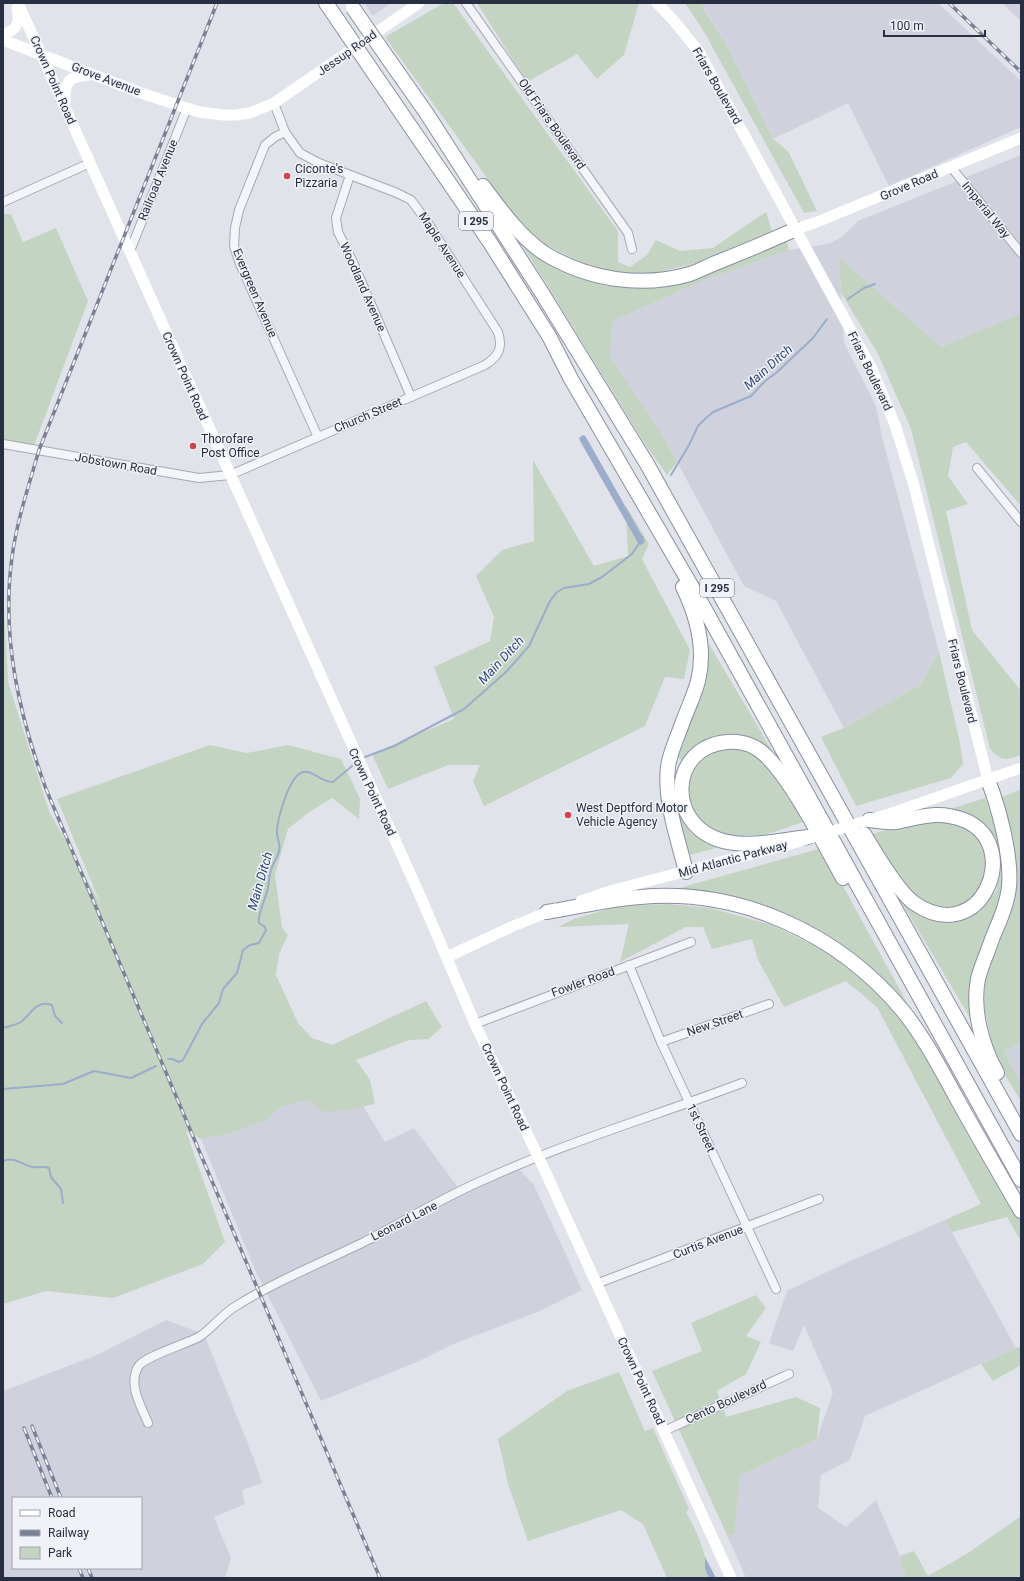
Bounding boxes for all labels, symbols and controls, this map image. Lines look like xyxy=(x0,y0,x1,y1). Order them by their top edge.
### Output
scale bar xyxy=(884,12,985,38)
text: 100 m xyxy=(890,19,924,33)
street label: Jessup Road xyxy=(315,27,379,79)
street label: Crown Point Road xyxy=(27,34,79,126)
street label: Friars Boulevard xyxy=(689,45,745,127)
street label: Grove Avenue xyxy=(69,59,143,99)
street label: Old Friars Boulevard xyxy=(516,76,588,172)
street label: Railroad Avenue xyxy=(135,137,181,223)
place label: Ciconte's Pizzaria xyxy=(295,162,344,190)
street label: Grove Road xyxy=(878,167,940,203)
marker: Ciconte's Pizzaria xyxy=(282,171,292,181)
street label: Imperial Way xyxy=(959,179,1013,241)
street label: Maple Avenue xyxy=(416,210,468,280)
road number: I 295 xyxy=(459,212,493,230)
street label: Woodland Avenue xyxy=(337,240,389,334)
street label: Evergreen Avenue xyxy=(230,247,280,339)
street label: Friars Boulevard xyxy=(845,329,895,413)
street label: Crown Point Road xyxy=(159,330,211,422)
water label: Main Ditch xyxy=(741,341,795,393)
street label: Church Street xyxy=(332,394,404,436)
place label: Thorofare Post Office xyxy=(201,432,260,460)
marker: Thorofare Post Office xyxy=(188,441,198,451)
street label: Jobstown Road xyxy=(74,450,158,478)
road number: I 295 xyxy=(700,579,734,597)
water label: Main Ditch xyxy=(475,633,527,687)
street label: Friars Boulevard xyxy=(945,637,979,725)
street label: Crown Point Road xyxy=(345,746,399,838)
place label: West Deptford Motor Vehicle Agency xyxy=(576,801,688,829)
marker: West Deptford Motor Vehicle Agency xyxy=(563,810,573,820)
street label: Mid Atlantic Parkway xyxy=(677,838,789,880)
water label: Main Ditch xyxy=(245,850,276,912)
street label: Fowler Road xyxy=(549,964,617,1000)
street label: New Street xyxy=(685,1007,745,1039)
street label: Crown Point Road xyxy=(478,1041,532,1133)
street label: 1st Street xyxy=(684,1102,718,1154)
street label: Leonard Lane xyxy=(369,1198,439,1244)
street label: Curtis Avenue xyxy=(671,1222,745,1262)
street label: Crown Point Road xyxy=(614,1335,668,1427)
street label: Cento Boulevard xyxy=(683,1377,769,1427)
legend xyxy=(12,1497,142,1569)
text: Road xyxy=(48,1506,76,1520)
text: Railway xyxy=(48,1526,89,1540)
text: Park xyxy=(48,1546,73,1560)

